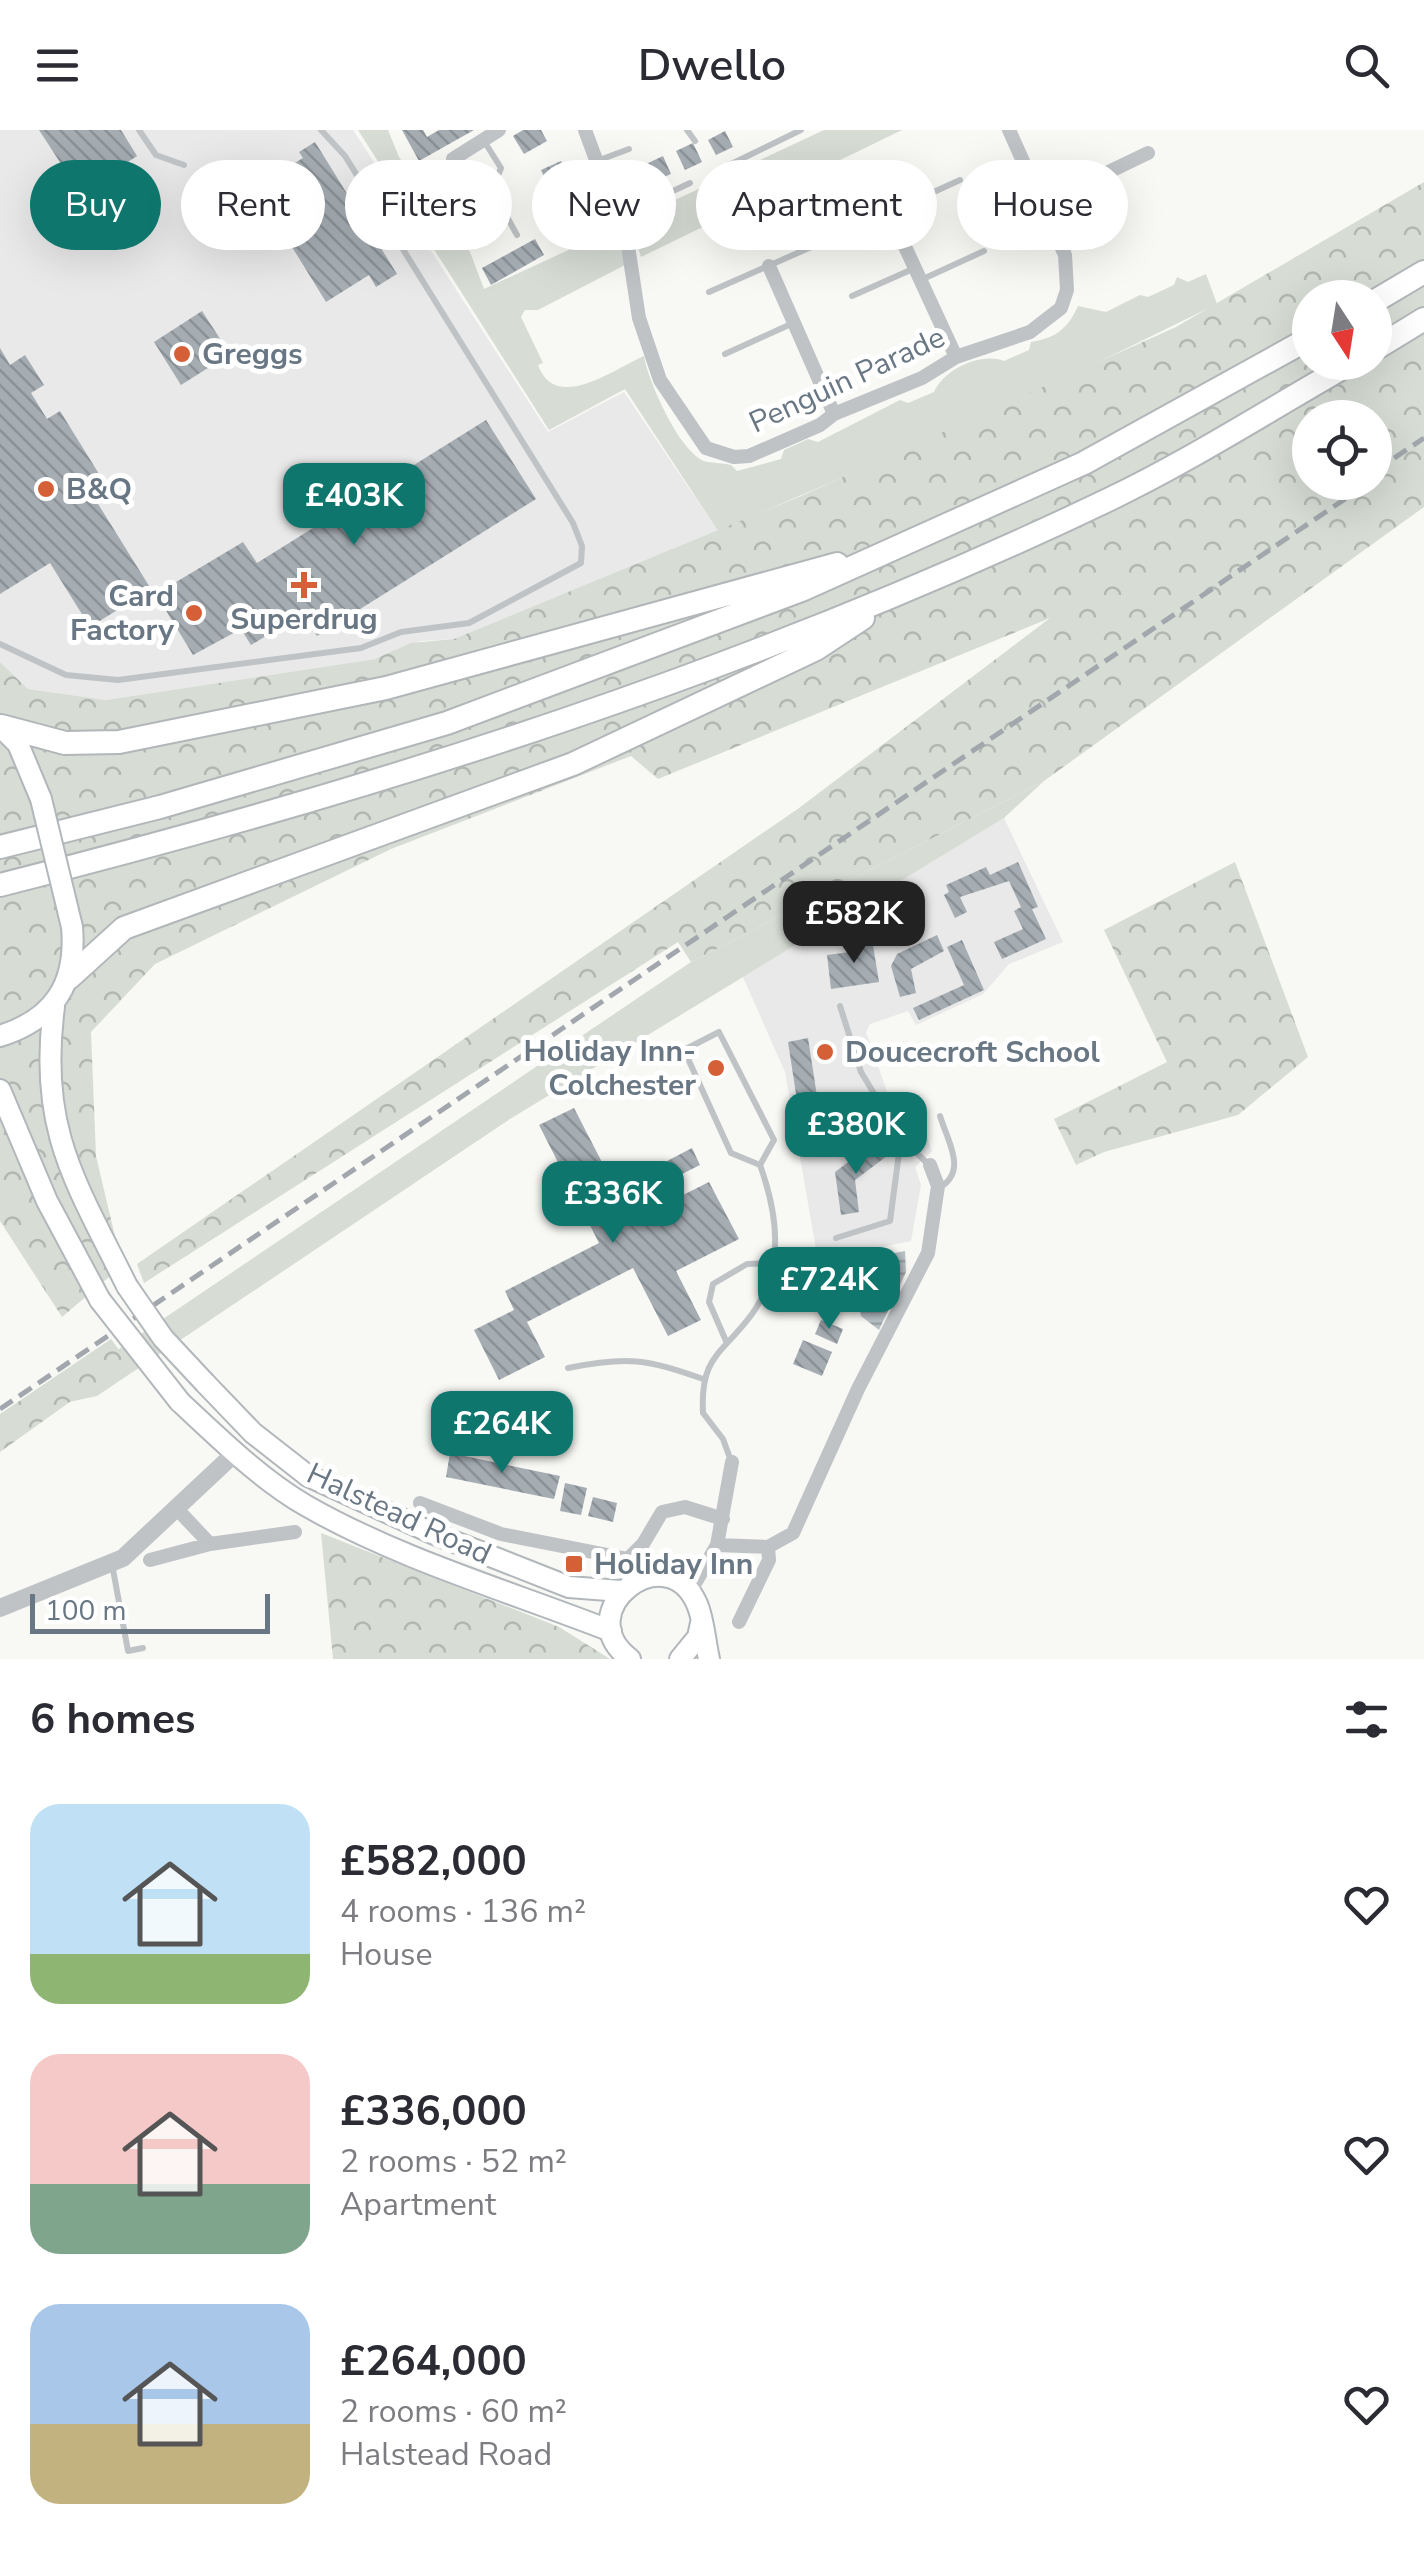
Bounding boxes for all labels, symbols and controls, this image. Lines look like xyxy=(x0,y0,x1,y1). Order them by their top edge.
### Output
text: Dwello xyxy=(638,35,786,96)
icon: menu xyxy=(30,38,85,93)
icon: search xyxy=(1339,38,1394,93)
chip: Buy xyxy=(30,160,161,250)
chip: Rent xyxy=(181,160,325,250)
chip: Filters xyxy=(345,160,512,250)
chip: New xyxy=(532,160,676,250)
chip: Apartment xyxy=(696,160,937,250)
chip: House xyxy=(957,160,1128,250)
north arrow xyxy=(1292,280,1392,380)
map controls xyxy=(1292,280,1392,500)
street label: Penguin Parade xyxy=(742,317,952,443)
place label: Greggs xyxy=(202,334,303,375)
marker: Greggs xyxy=(171,343,193,365)
button: locate xyxy=(1292,400,1392,500)
pin: £403K xyxy=(284,463,424,548)
place label: B&Q xyxy=(66,469,132,510)
text: £403K xyxy=(305,474,403,517)
marker: B&Q xyxy=(35,478,57,500)
marker: Superdrug xyxy=(293,574,315,596)
place label: Card Factory xyxy=(70,576,174,651)
place label: Superdrug xyxy=(230,599,378,640)
marker: Card Factory xyxy=(183,602,205,624)
pin: £582K xyxy=(784,881,924,966)
text: £582K xyxy=(805,892,903,935)
place label: Holiday Inn- Colchester xyxy=(524,1031,696,1106)
place label: Doucecroft School xyxy=(845,1032,1100,1073)
marker: Doucecroft School xyxy=(814,1041,836,1063)
marker: Holiday Inn- Colchester xyxy=(705,1057,727,1079)
pin: £380K xyxy=(786,1092,926,1177)
text: £380K xyxy=(807,1103,905,1146)
pin: £336K xyxy=(543,1161,683,1246)
text: £336K xyxy=(564,1172,662,1215)
pin: £724K xyxy=(759,1247,899,1332)
text: £724K xyxy=(780,1258,878,1301)
pin: £264K xyxy=(432,1391,572,1476)
text: £264K xyxy=(453,1402,551,1445)
street label: Halstead Road xyxy=(300,1453,498,1575)
place label: Holiday Inn xyxy=(594,1544,753,1585)
marker: Holiday Inn xyxy=(563,1553,585,1575)
scale bar xyxy=(30,1589,270,1634)
text: 100 m xyxy=(45,1592,127,1630)
text: 6 homes xyxy=(30,1691,195,1748)
icon: filters xyxy=(1339,1692,1394,1747)
text: £582,000 xyxy=(340,1833,527,1890)
icon: home xyxy=(110,1844,230,1964)
icon: heart xyxy=(1339,1877,1394,1932)
text: 4 rooms · 136 m² xyxy=(340,1890,586,1933)
text: House xyxy=(340,1933,433,1976)
text: £336,000 xyxy=(340,2083,527,2140)
icon: home xyxy=(110,2094,230,2214)
icon: heart xyxy=(1339,2127,1394,2182)
text: 2 rooms · 52 m² xyxy=(340,2140,567,2183)
text: Apartment xyxy=(340,2183,496,2226)
text: £264,000 xyxy=(340,2333,527,2390)
icon: home xyxy=(110,2344,230,2464)
icon: heart xyxy=(1339,2377,1394,2432)
text: 2 rooms · 60 m² xyxy=(340,2390,567,2433)
text: Halstead Road xyxy=(340,2433,552,2476)

